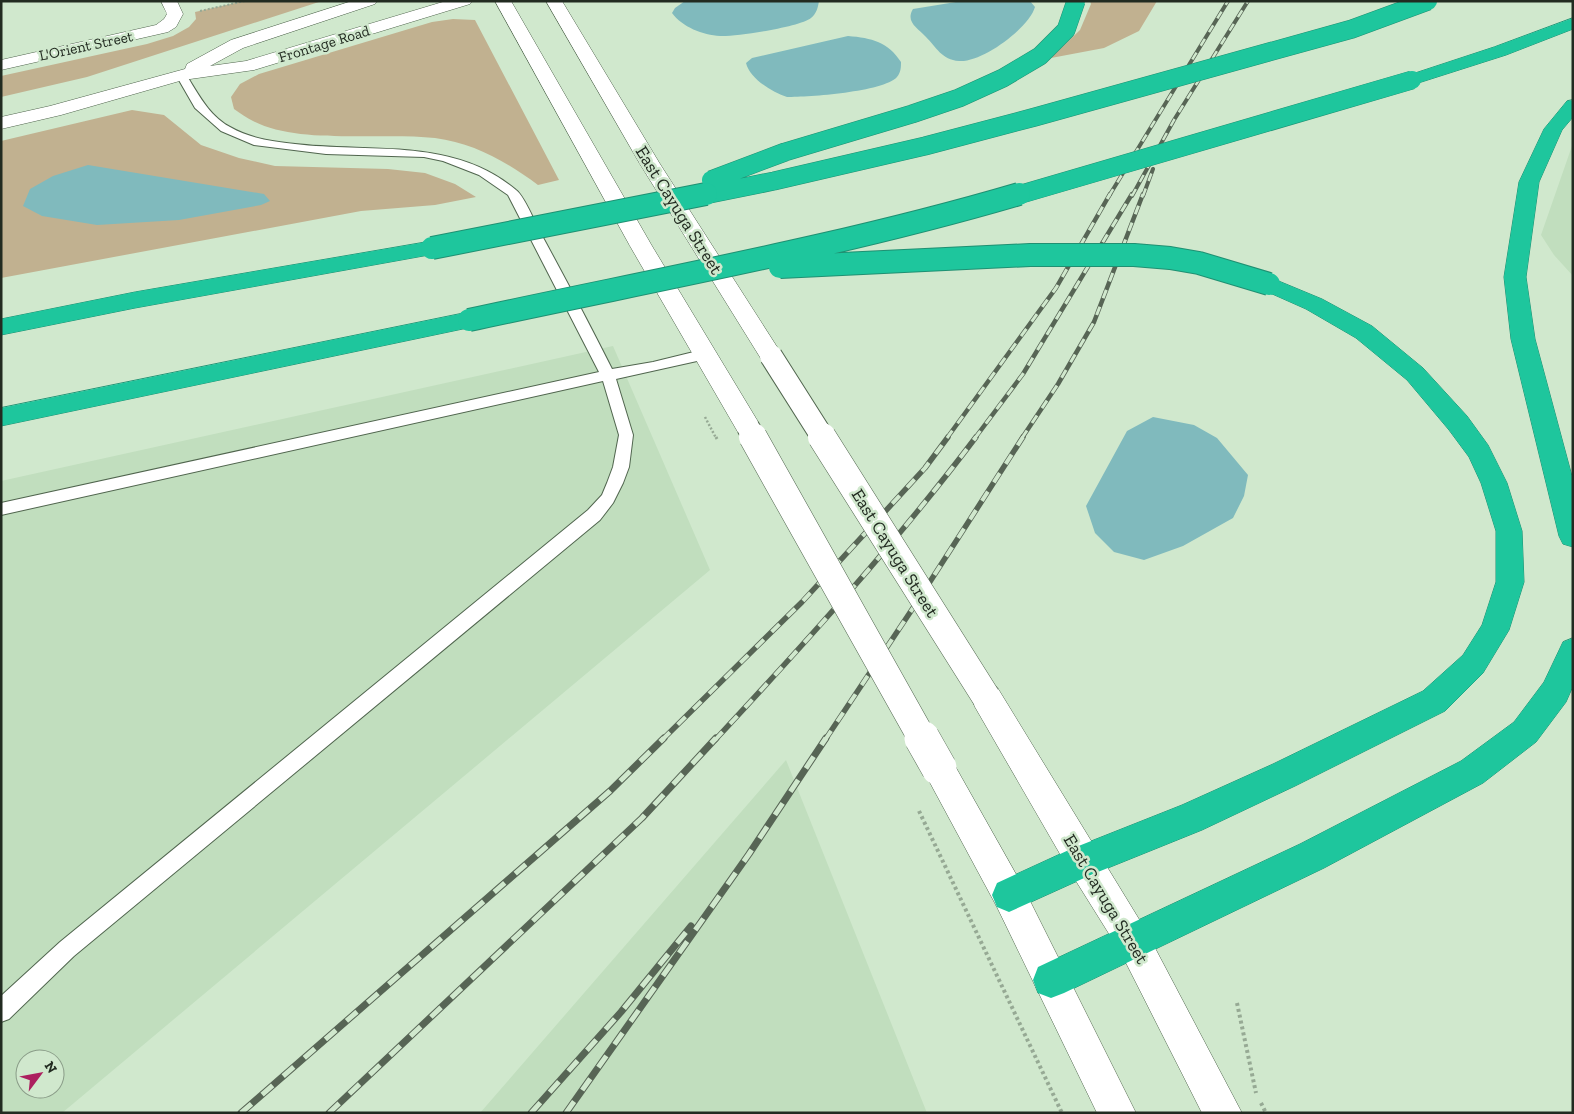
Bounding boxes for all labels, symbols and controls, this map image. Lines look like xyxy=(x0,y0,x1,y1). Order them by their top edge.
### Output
street label: Frontage Road xyxy=(276,21,373,66)
street label: L'Orient Street xyxy=(37,27,135,65)
street label: East Cayuga Street xyxy=(631,142,728,279)
street label: East Cayuga Street xyxy=(847,485,944,622)
street label: East Cayuga Street xyxy=(1059,830,1154,968)
north arrow xyxy=(15,1049,65,1099)
text: N xyxy=(41,1058,61,1077)

